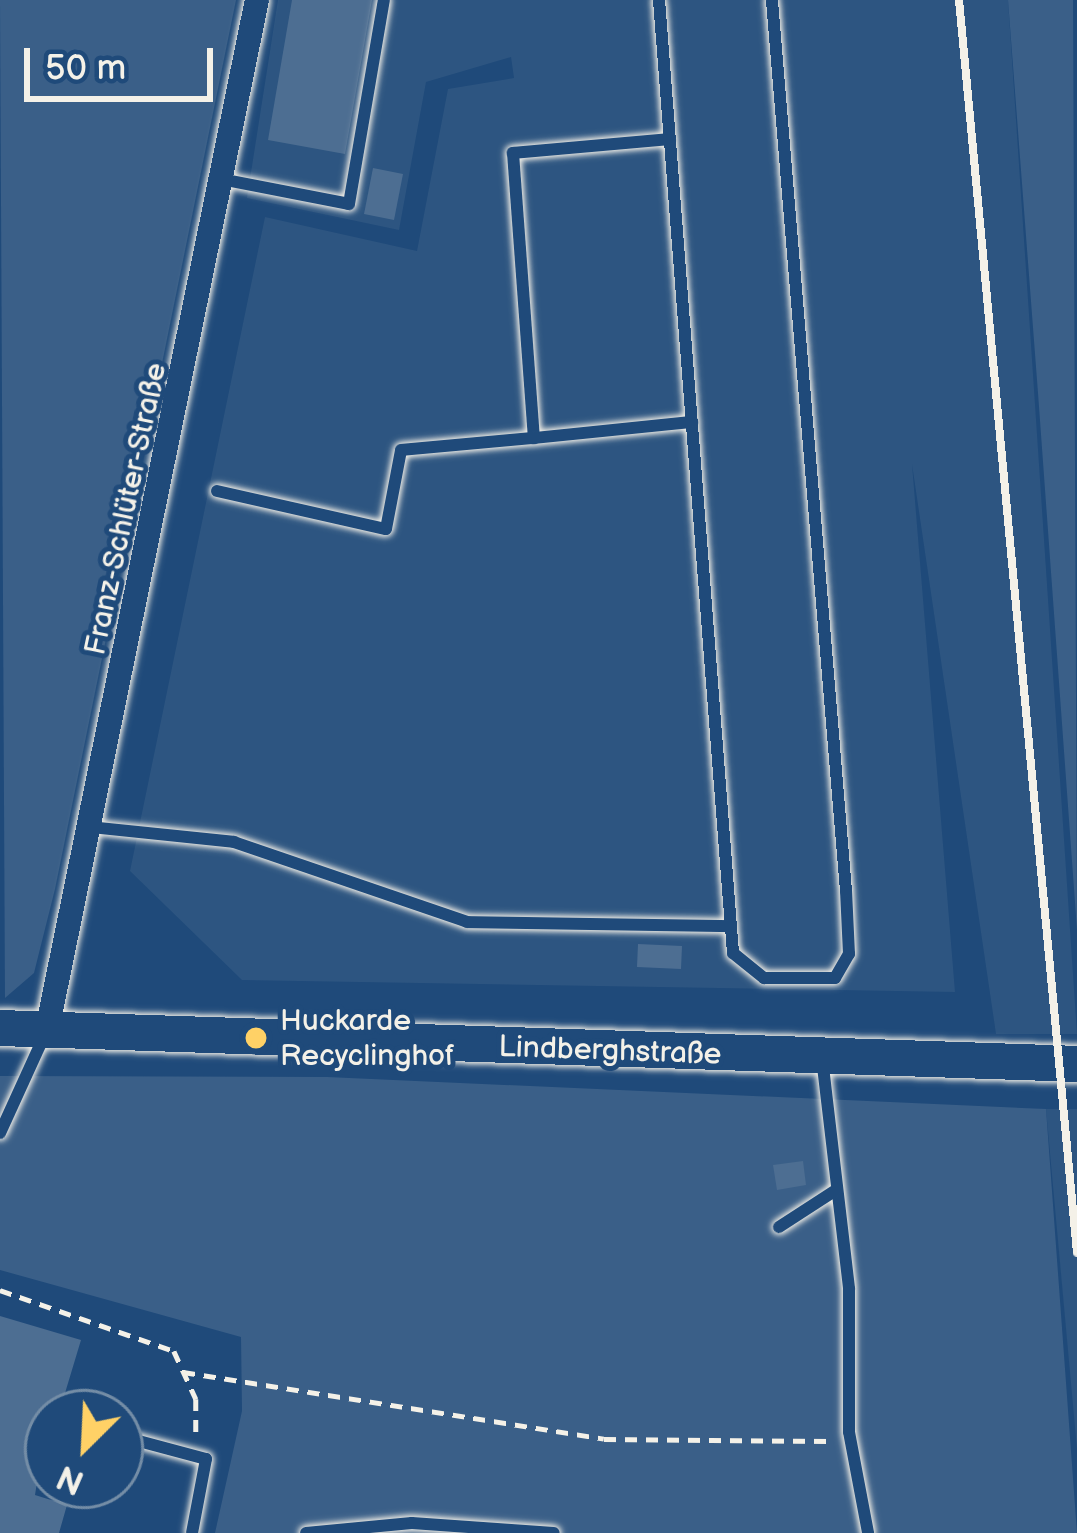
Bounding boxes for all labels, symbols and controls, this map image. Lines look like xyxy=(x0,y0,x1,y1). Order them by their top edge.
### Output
scale bar xyxy=(30,24,219,98)
text: 50 m xyxy=(45,47,126,90)
street label: Franz-Schlüter-Straße xyxy=(77,360,175,658)
place label: Huckarde Recyclinghof xyxy=(280,1003,454,1074)
marker: Huckarde Recyclinghof xyxy=(243,1025,269,1051)
street label: Lindberghstraße xyxy=(498,1029,722,1073)
north arrow xyxy=(24,1389,144,1509)
text: N xyxy=(51,1456,90,1502)

